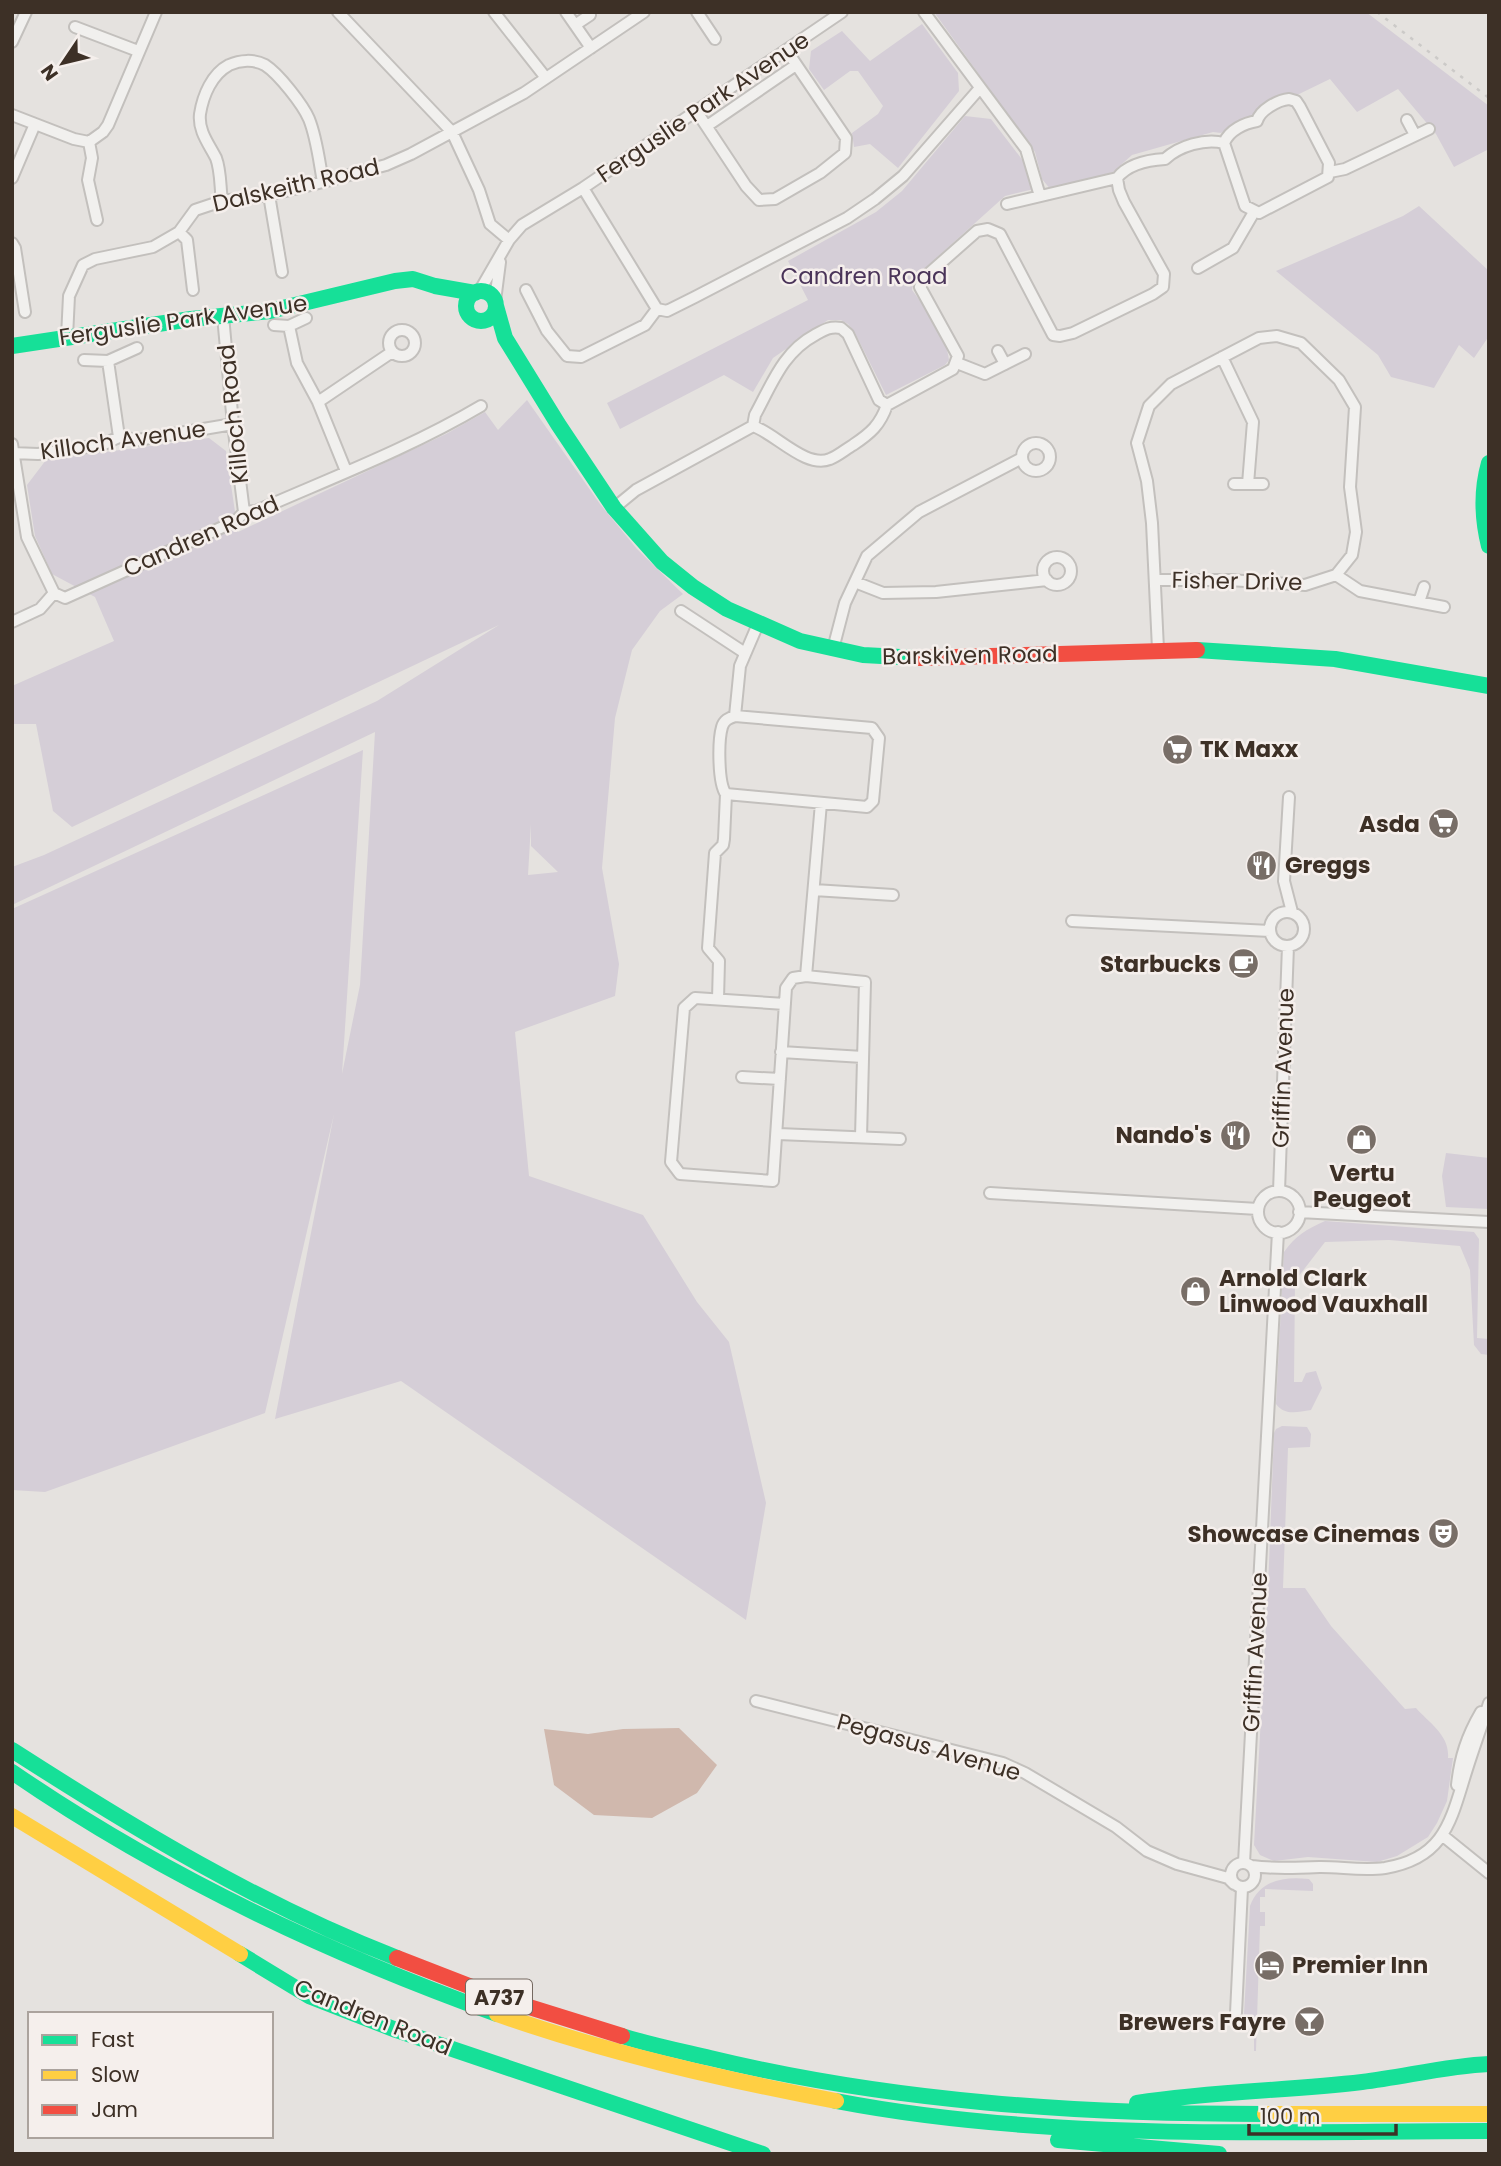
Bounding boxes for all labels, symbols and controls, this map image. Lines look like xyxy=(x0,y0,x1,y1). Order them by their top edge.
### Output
street label: Ferguslie Park Avenue xyxy=(590,24,816,190)
north arrow xyxy=(28,28,98,98)
text: N xyxy=(34,59,65,86)
street label: Dalskeith Road xyxy=(209,150,383,220)
park label: Candren Road xyxy=(780,260,948,292)
street label: Ferguslie Park Avenue xyxy=(57,287,309,353)
street label: Killoch Road xyxy=(210,343,256,485)
street label: Killoch Avenue xyxy=(38,413,208,467)
street label: Candren Road xyxy=(118,487,284,585)
street label: Fisher Drive xyxy=(1171,564,1303,598)
street label: Barskiven Road xyxy=(882,637,1058,673)
supermarket icon: TK Maxx xyxy=(1160,732,1194,766)
place label: TK Maxx xyxy=(1200,733,1299,765)
supermarket icon: Asda xyxy=(1426,807,1460,841)
place label: Asda xyxy=(1359,808,1420,840)
restaurant icon: Greggs xyxy=(1245,848,1279,882)
place label: Greggs xyxy=(1285,849,1371,881)
cafe icon: Starbucks xyxy=(1227,947,1261,981)
place label: Starbucks xyxy=(1100,948,1221,980)
street label: Griffin Avenue xyxy=(1264,987,1302,1149)
restaurant icon: Nando's xyxy=(1218,1118,1252,1152)
place label: Nando's xyxy=(1115,1119,1212,1151)
shop icon: Vertu Peugeot xyxy=(1345,1122,1379,1156)
place label: Vertu Peugeot xyxy=(1313,1157,1411,1215)
place label: Arnold Clark Linwood Vauxhall xyxy=(1219,1262,1428,1320)
shop icon: Arnold Clark Linwood Vauxhall xyxy=(1179,1274,1213,1308)
theatre icon: Showcase Cinemas xyxy=(1426,1517,1460,1551)
place label: Showcase Cinemas xyxy=(1188,1518,1420,1550)
street label: Griffin Avenue xyxy=(1235,1571,1275,1733)
street label: Pegasus Avenue xyxy=(833,1705,1025,1789)
hotel icon: Premier Inn xyxy=(1252,1948,1286,1982)
place label: Premier Inn xyxy=(1292,1949,1428,1981)
street label: Candren Road xyxy=(290,1971,456,2063)
road number: A737 xyxy=(466,1980,532,2014)
bar icon: Brewers Fayre xyxy=(1292,2005,1326,2039)
place label: Brewers Fayre xyxy=(1118,2006,1286,2038)
legend xyxy=(28,2012,273,2138)
text: Fast xyxy=(91,2025,134,2054)
text: Slow xyxy=(91,2060,139,2089)
scale bar xyxy=(1249,2092,1396,2136)
text: Jam xyxy=(91,2095,138,2124)
text: 100 m xyxy=(1260,2102,1320,2131)

